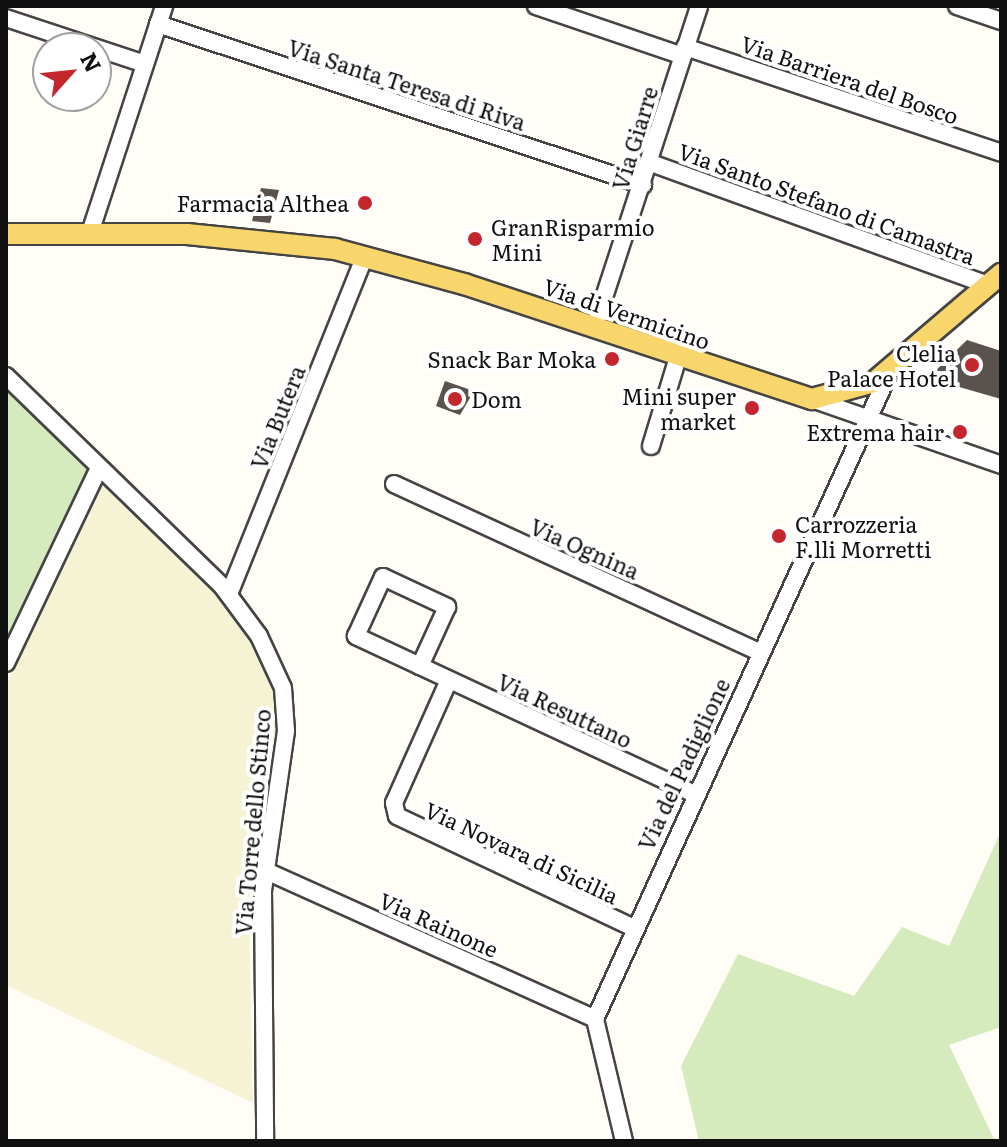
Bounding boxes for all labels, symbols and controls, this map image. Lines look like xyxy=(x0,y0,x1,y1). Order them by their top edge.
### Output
street label: Via Barriera del Bosco xyxy=(738,29,962,129)
north arrow xyxy=(32,32,112,112)
street label: Via Santa Teresa di Riva xyxy=(285,33,529,135)
text: N xyxy=(73,46,111,78)
street label: Via Giarre xyxy=(606,83,662,193)
street label: Via Santo Stefano di Camastra xyxy=(675,137,979,269)
place label: Farmacia Althea xyxy=(177,190,349,216)
marker: Farmacia Althea xyxy=(356,194,374,212)
place label: GranRisparmio Mini xyxy=(491,213,655,264)
marker: GranRisparmio Mini xyxy=(466,230,484,248)
street label: Via di Vermicino xyxy=(540,272,714,354)
place label: Clelia Palace Hotel xyxy=(827,339,956,390)
place label: Snack Bar Moka xyxy=(428,346,596,372)
marker: Snack Bar Moka xyxy=(603,350,621,368)
marker: Clelia Palace Hotel xyxy=(963,356,981,374)
street label: Via Butera xyxy=(244,361,310,473)
place label: Mini super market xyxy=(622,382,736,434)
place label: Dom xyxy=(471,386,522,412)
marker: Dom xyxy=(446,390,464,408)
marker: Mini super market xyxy=(743,399,761,417)
place label: Extrema hair xyxy=(806,419,944,445)
marker: Extrema hair xyxy=(951,423,969,441)
place label: Carrozzeria F.lli Morretti xyxy=(795,510,931,562)
street label: Via Ognina xyxy=(526,512,644,584)
marker: Carrozzeria F.lli Morretti xyxy=(770,527,788,545)
street label: Via Resuttano xyxy=(493,667,637,753)
street label: Via del Padiglione xyxy=(632,674,734,854)
street label: Via Torre dello Stinco xyxy=(229,708,275,936)
street label: Via Novara di Sicilia xyxy=(421,795,623,909)
street label: Via Rainone xyxy=(375,886,503,962)

